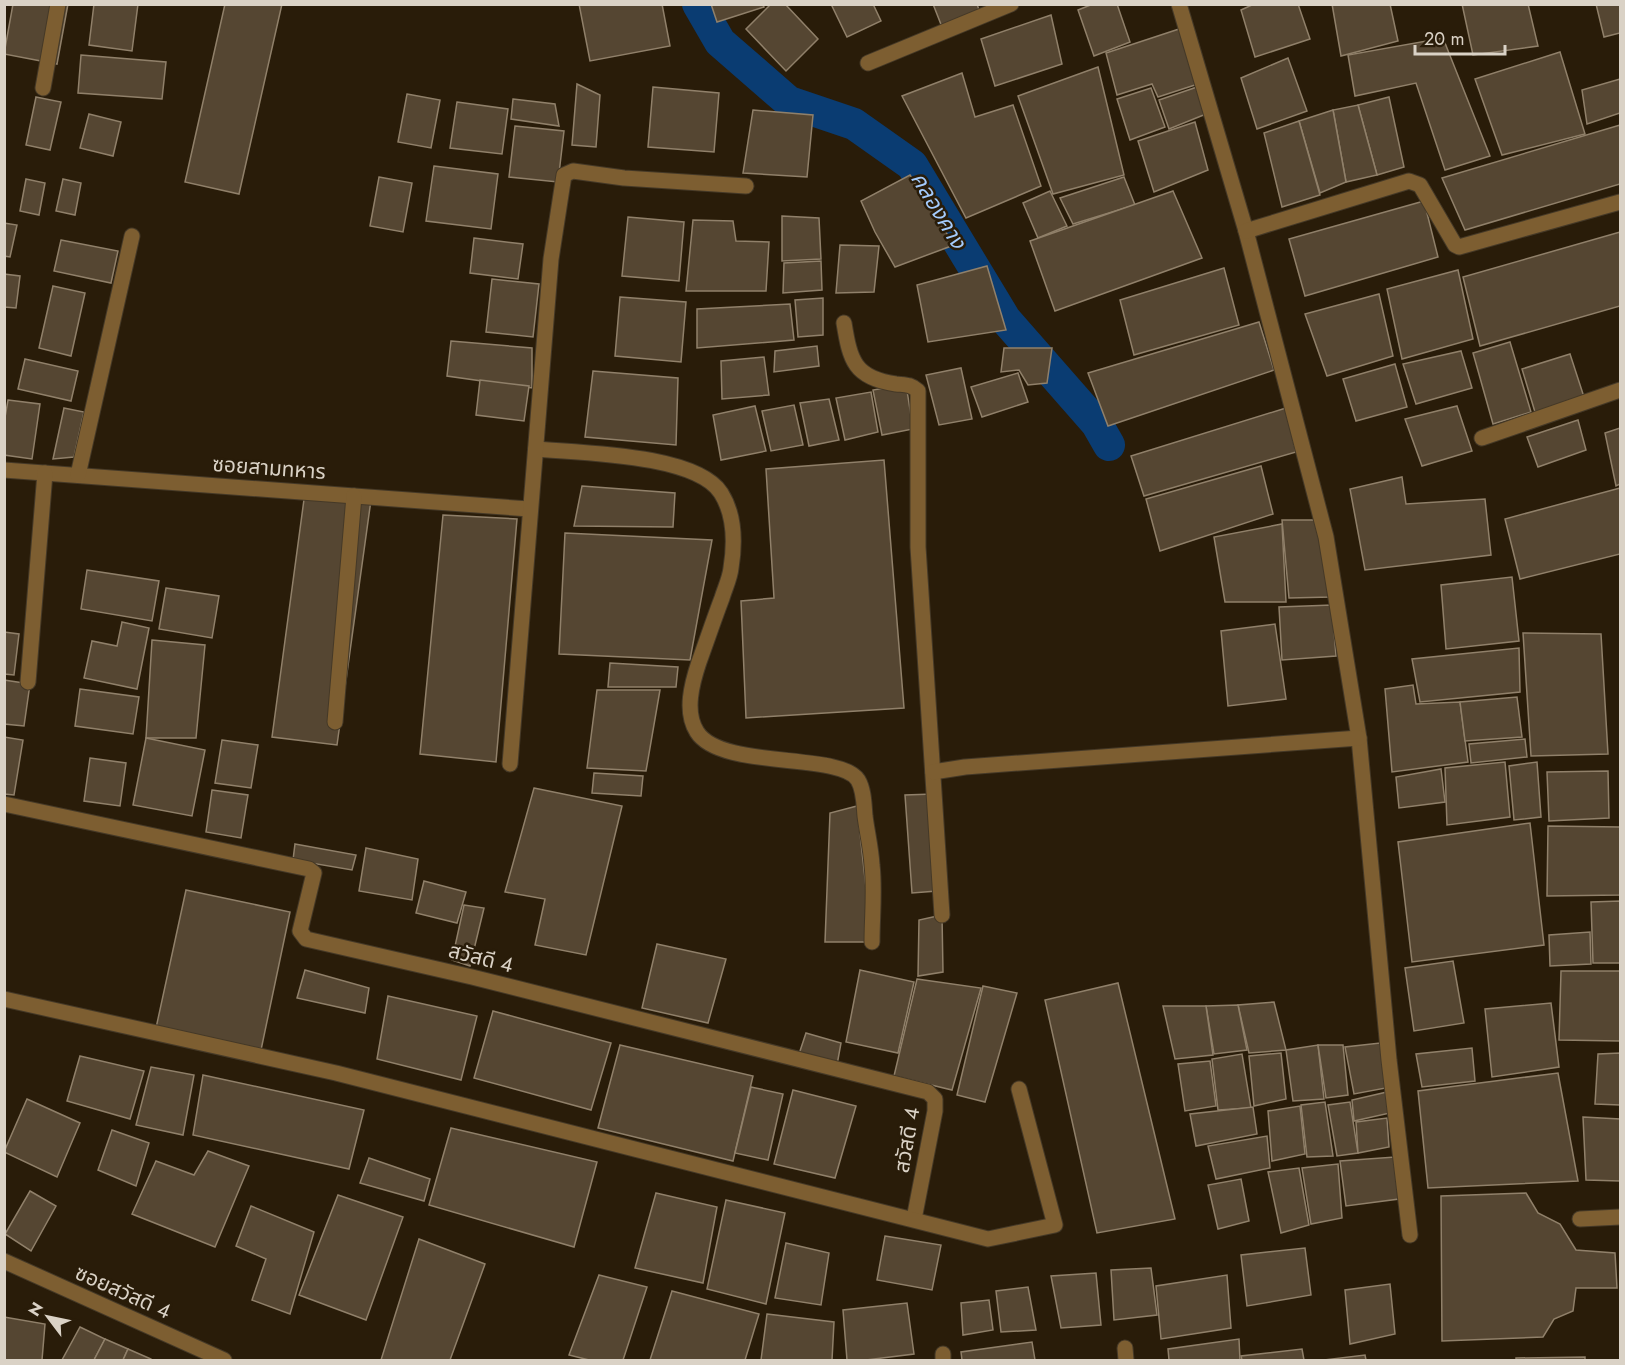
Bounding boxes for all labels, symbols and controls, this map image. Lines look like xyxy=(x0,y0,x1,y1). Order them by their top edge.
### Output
scale bar xyxy=(1415,18,1505,56)
text: 20 m xyxy=(1424,26,1464,52)
water label: คลองคาง xyxy=(903,165,975,256)
street label: ซอยสามทหาร xyxy=(211,449,327,487)
street label: สวัสดี 4 xyxy=(445,935,517,981)
street label: สวัสดี 4 xyxy=(887,1105,927,1175)
street label: ซอยสวัสดี 4 xyxy=(70,1258,176,1326)
north arrow xyxy=(18,1287,78,1347)
text: N xyxy=(23,1298,49,1321)

